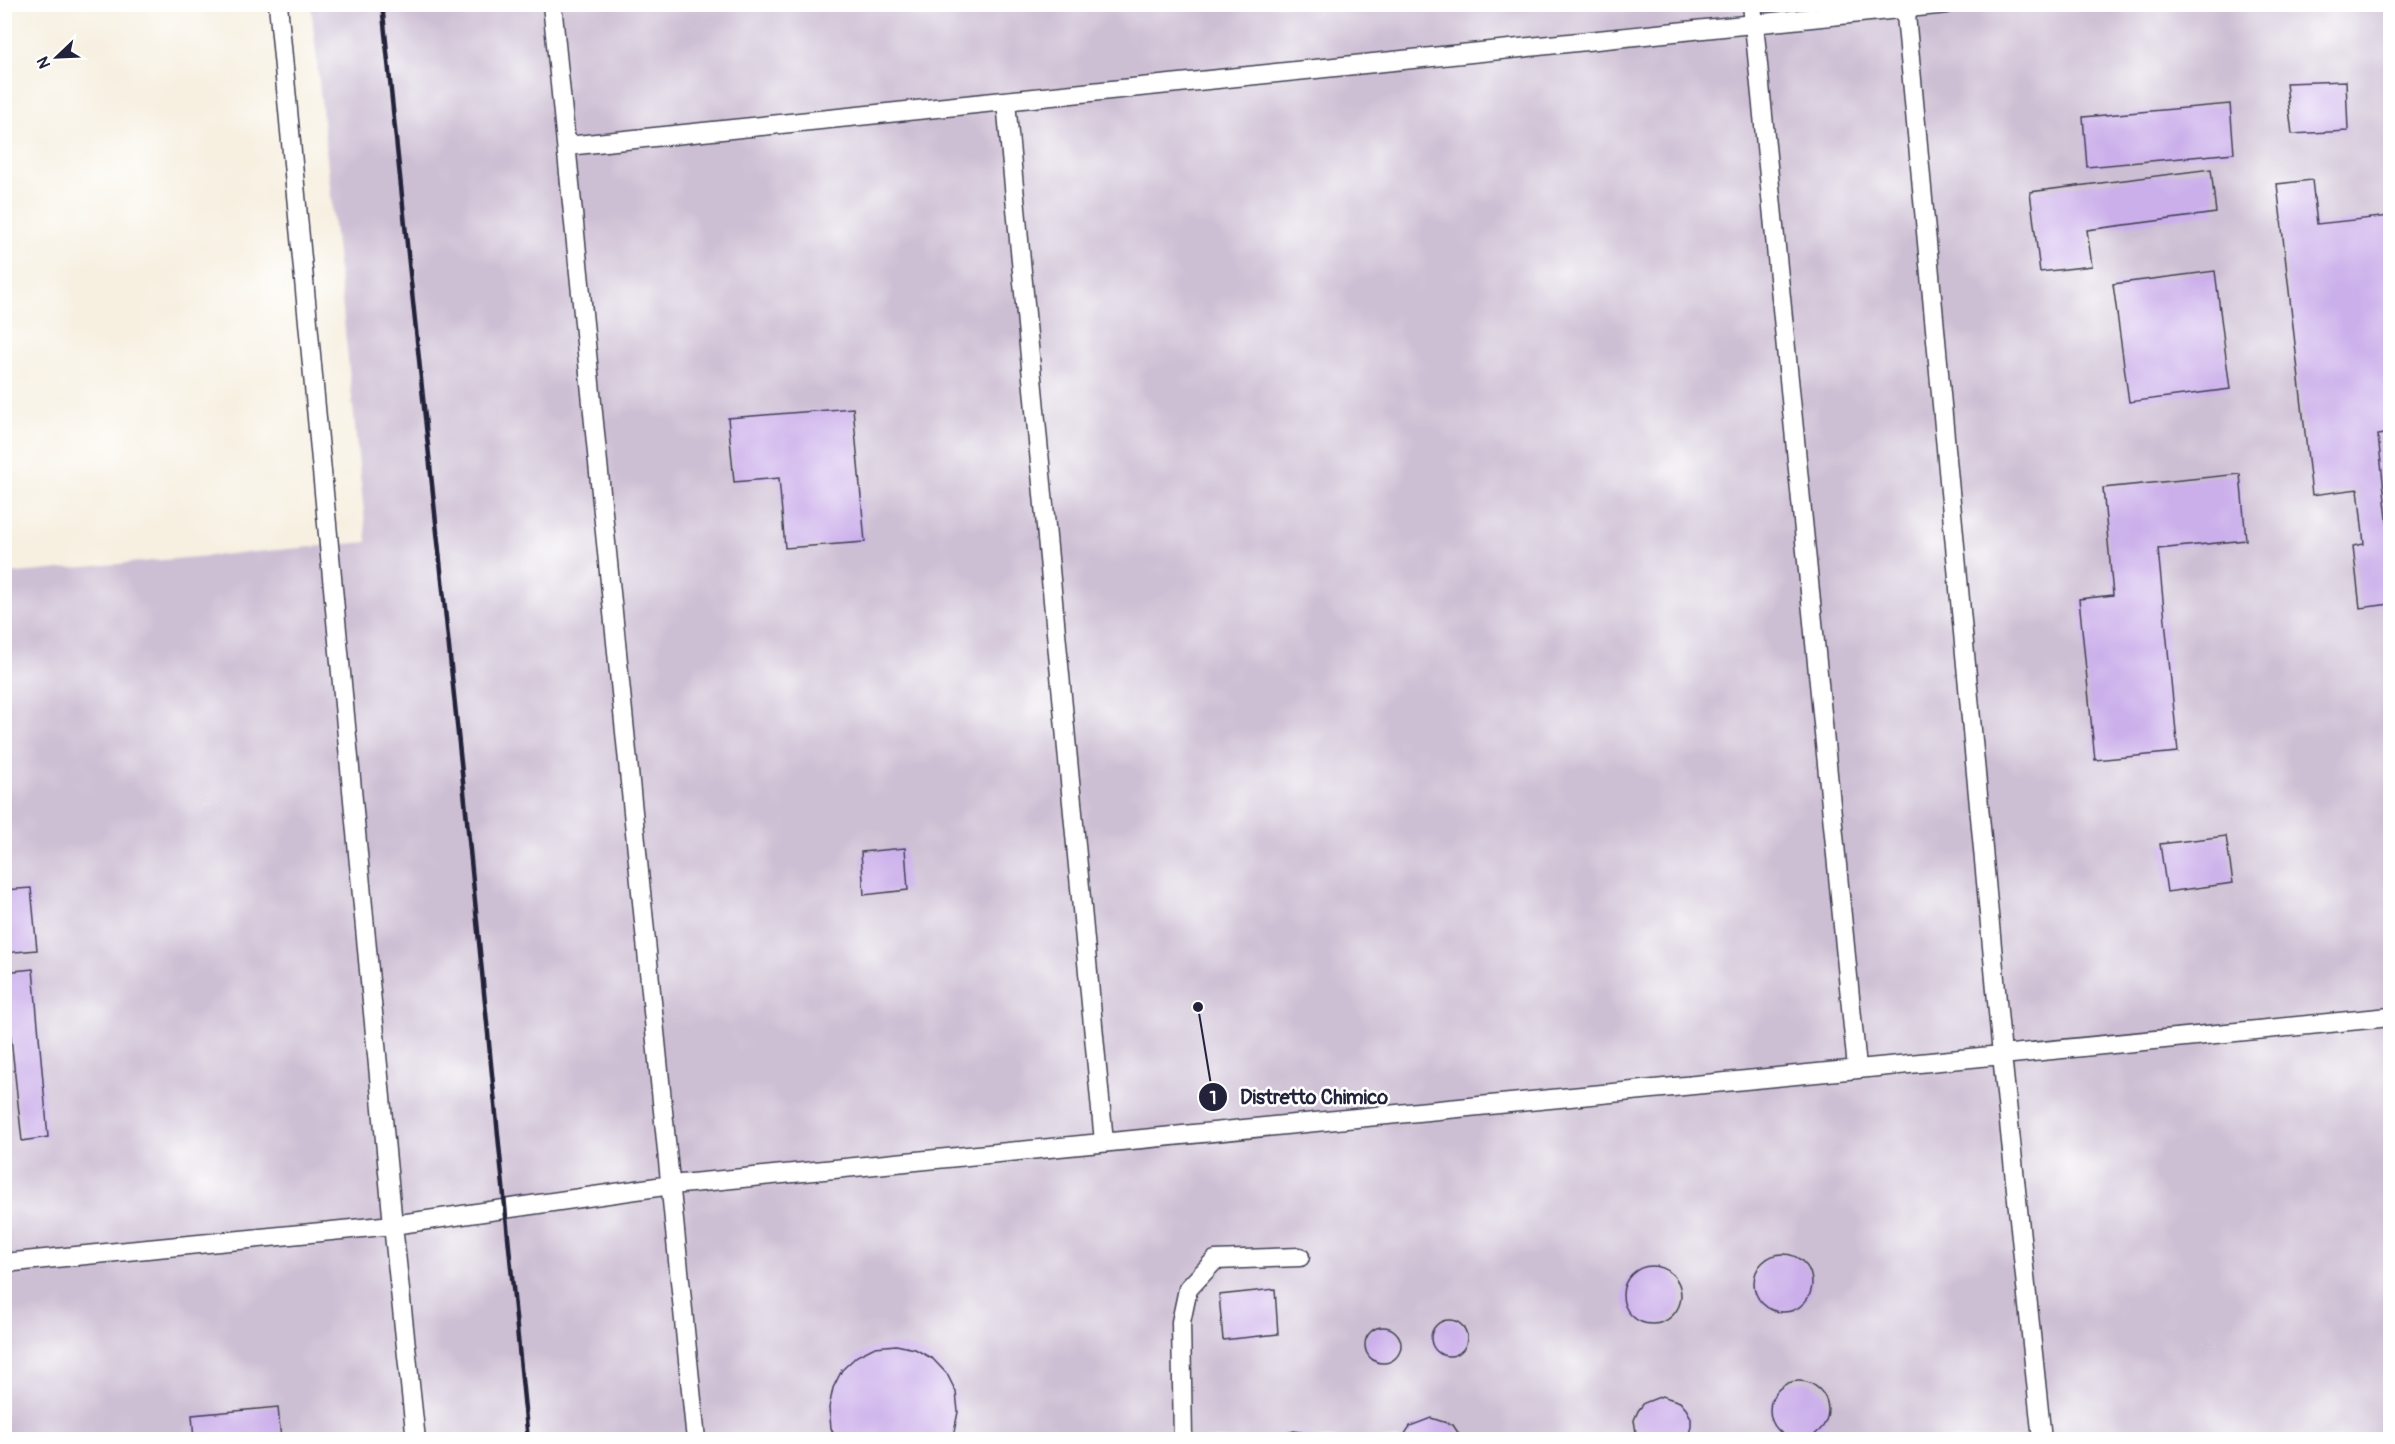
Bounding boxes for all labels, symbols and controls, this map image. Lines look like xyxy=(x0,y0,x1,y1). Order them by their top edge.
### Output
north arrow xyxy=(27,27,87,87)
text: N xyxy=(33,53,55,71)
callout: Distretto Chimico xyxy=(1198,1078,1400,1116)
text: Distretto Chimico xyxy=(1240,1085,1388,1110)
text: 1 xyxy=(1209,1087,1217,1110)

